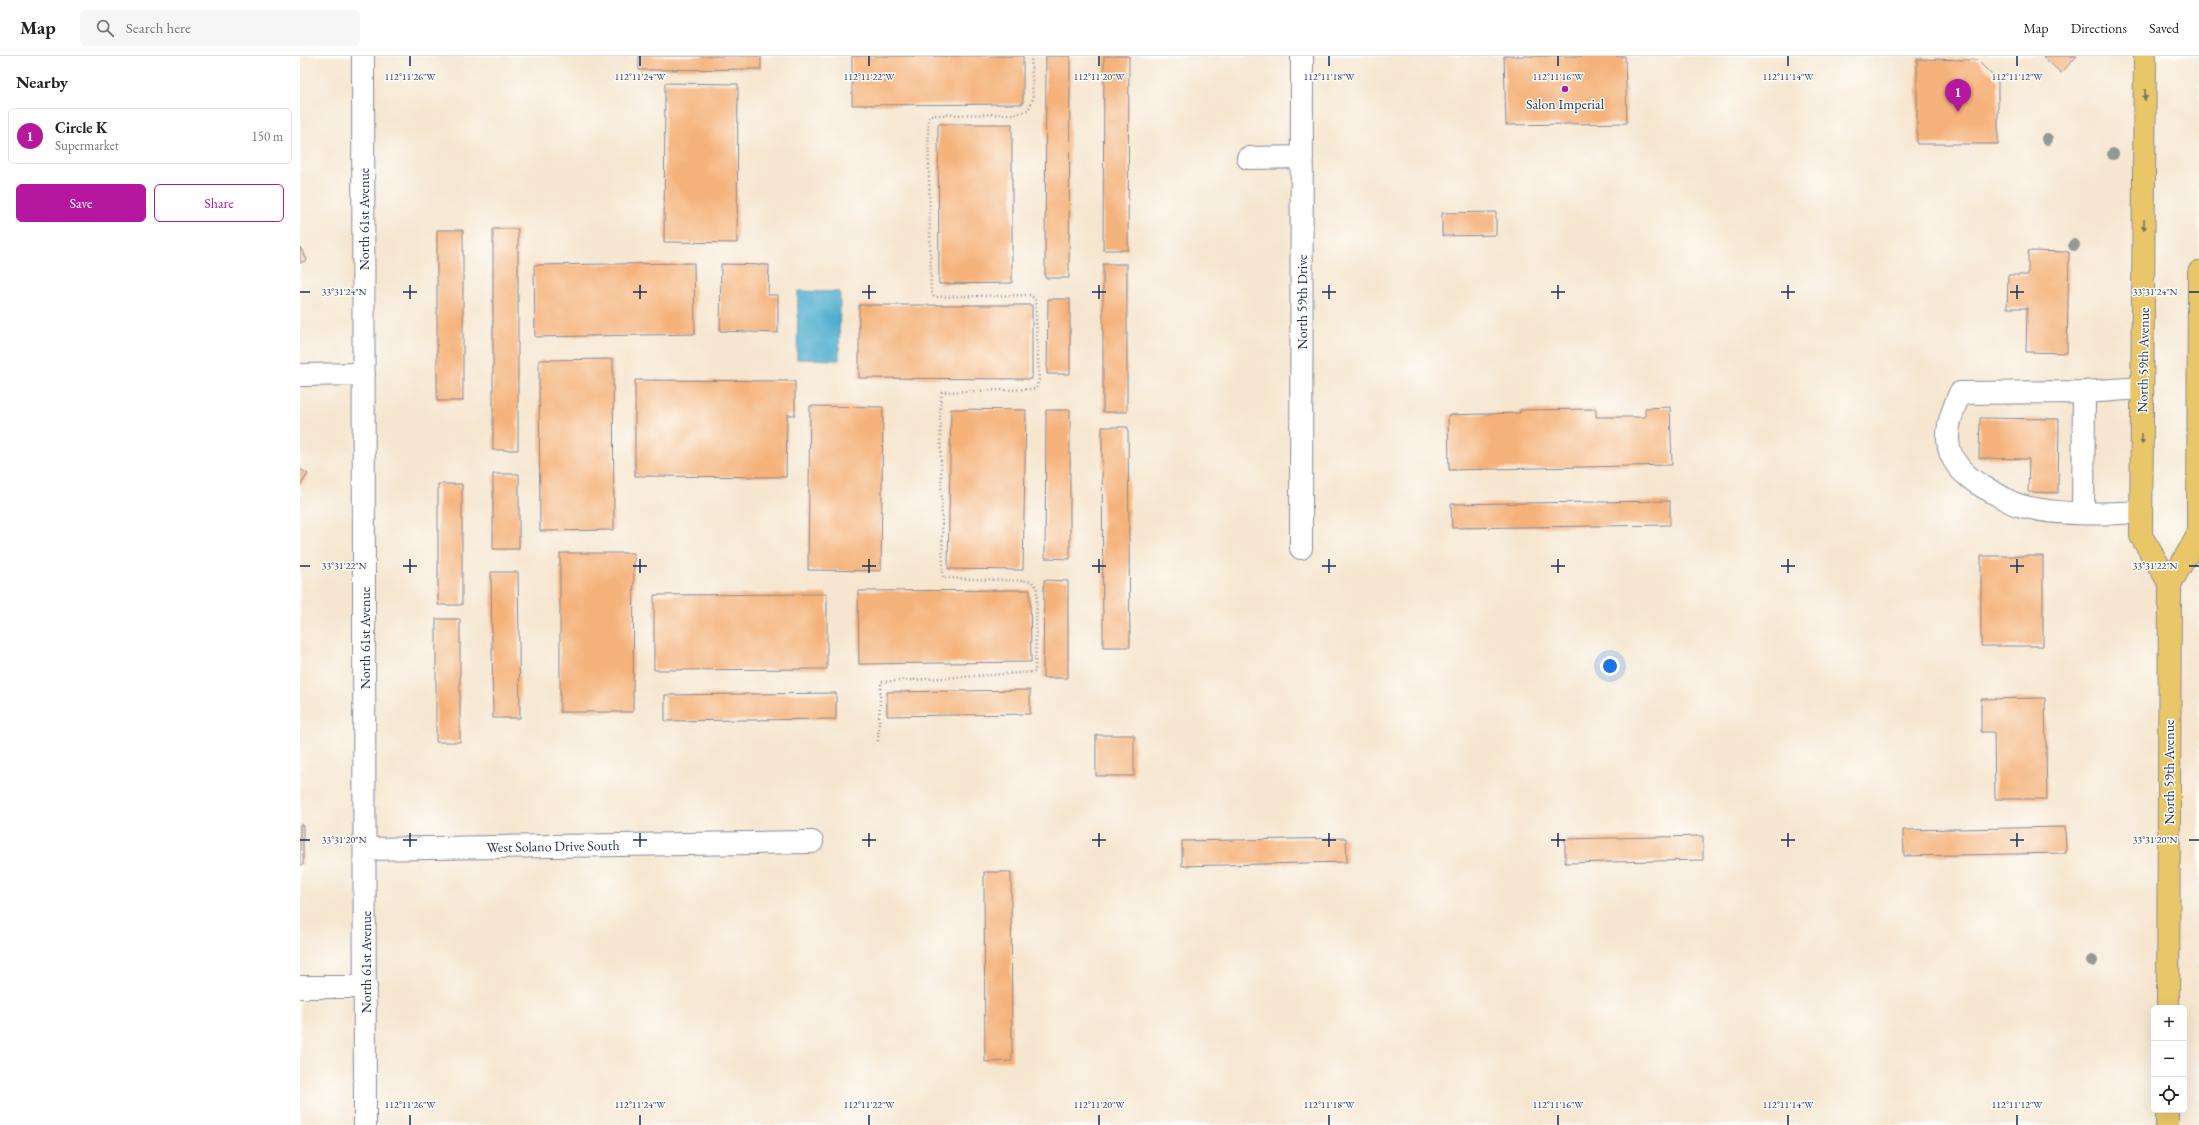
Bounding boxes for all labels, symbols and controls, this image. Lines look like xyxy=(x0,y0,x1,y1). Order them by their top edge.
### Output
search box xyxy=(80,10,360,46)
text: Map xyxy=(20,15,56,40)
icon: search xyxy=(94,17,116,39)
text: Search here xyxy=(126,18,191,37)
text: Map xyxy=(2023,19,2049,37)
text: Directions xyxy=(2071,19,2127,37)
text: Saved xyxy=(2149,19,2179,37)
text: 112°11'26"W xyxy=(385,70,436,83)
text: 112°11'24"W xyxy=(615,70,666,83)
text: 112°11'22"W xyxy=(844,70,895,83)
text: 112°11'20"W xyxy=(1074,70,1125,83)
text: 112°11'18"W xyxy=(1304,70,1355,83)
text: 112°11'16"W xyxy=(1533,70,1584,83)
text: 112°11'14"W xyxy=(1763,70,1814,83)
text: 112°11'12"W xyxy=(1992,70,2043,83)
text: Nearby xyxy=(16,71,68,93)
pin: 1 xyxy=(1945,79,1971,112)
marker: Salon Imperial xyxy=(1560,84,1570,94)
one-way arrow xyxy=(2142,89,2148,102)
place label: Salon Imperial xyxy=(1526,95,1605,113)
text: Circle K xyxy=(55,118,107,137)
text: 1 xyxy=(27,128,33,145)
text: 150 m xyxy=(252,128,283,145)
text: Supermarket xyxy=(55,137,119,154)
street label: North 61st Avenue xyxy=(355,167,373,270)
button: Save xyxy=(16,184,146,222)
button: Share xyxy=(154,184,284,222)
one-way arrow xyxy=(2141,219,2147,232)
street label: North 59th Drive xyxy=(1293,254,1311,349)
text: 33°31'24"N xyxy=(322,285,367,298)
text: 33°31'24"N xyxy=(2133,285,2178,298)
street label: North 59th Avenue xyxy=(2133,307,2153,413)
one-way arrow xyxy=(2139,433,2145,446)
text: 33°31'22"N xyxy=(322,559,367,572)
text: 33°31'22"N xyxy=(2133,559,2178,572)
street label: North 61st Avenue xyxy=(356,586,374,689)
your location xyxy=(1600,656,1620,676)
street label: North 59th Avenue xyxy=(2160,719,2178,825)
text: 33°31'20"N xyxy=(322,833,367,846)
text: 33°31'20"N xyxy=(2133,833,2178,846)
street label: West Solano Drive South xyxy=(486,836,620,856)
street label: North 61st Avenue xyxy=(357,910,375,1013)
map controls xyxy=(2151,1005,2187,1113)
button: + xyxy=(2151,1005,2187,1041)
button: − xyxy=(2151,1041,2187,1077)
button: locate xyxy=(2151,1077,2187,1113)
text: 112°11'26"W xyxy=(385,1098,436,1111)
text: 112°11'24"W xyxy=(615,1098,666,1111)
text: 112°11'22"W xyxy=(844,1098,895,1111)
text: 112°11'20"W xyxy=(1074,1098,1125,1111)
text: 112°11'18"W xyxy=(1304,1098,1355,1111)
text: 112°11'16"W xyxy=(1533,1098,1584,1111)
text: 112°11'14"W xyxy=(1763,1098,1814,1111)
text: 112°11'12"W xyxy=(1992,1098,2043,1111)

